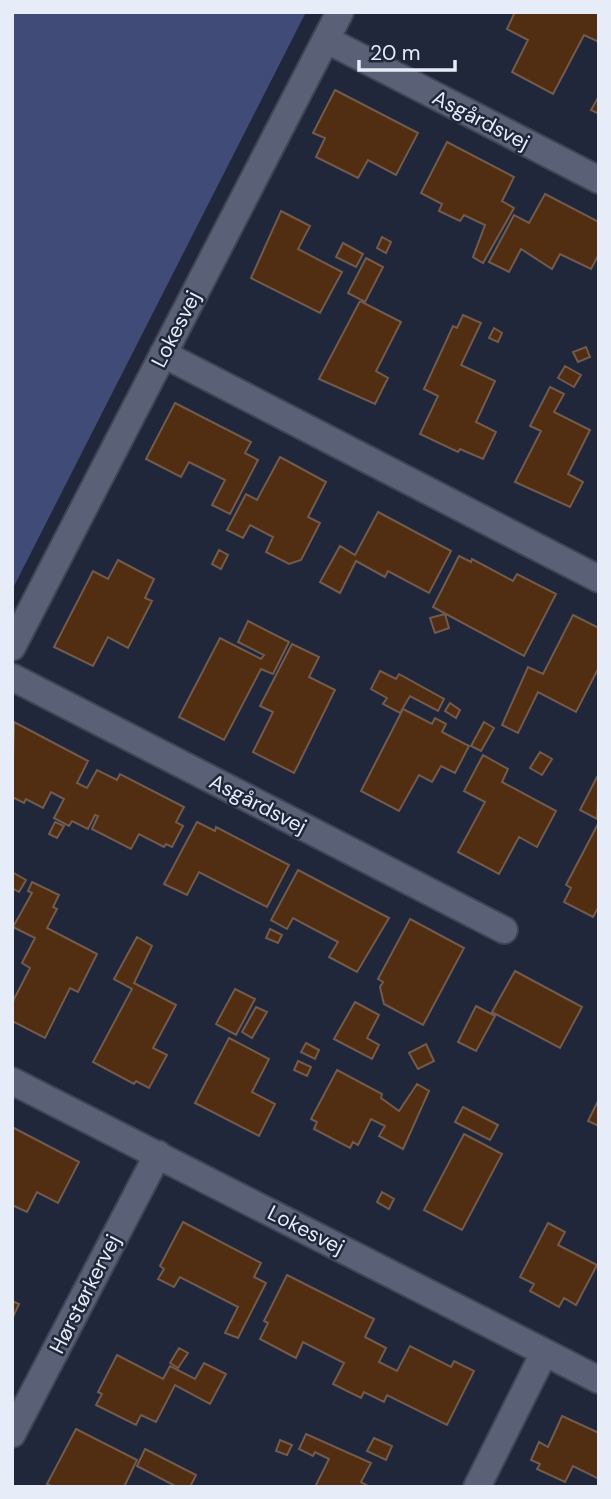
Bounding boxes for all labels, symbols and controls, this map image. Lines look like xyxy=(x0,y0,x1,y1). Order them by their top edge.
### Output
scale bar xyxy=(359,28,455,72)
text: 20 m xyxy=(370,39,421,67)
street label: Asgårdsvej xyxy=(428,84,534,156)
street label: Lokesvej xyxy=(145,286,207,372)
street label: Asgårdsvej xyxy=(205,768,311,840)
street label: Lokesvej xyxy=(263,1199,349,1261)
street label: Hørstørkervej xyxy=(43,1230,127,1358)

